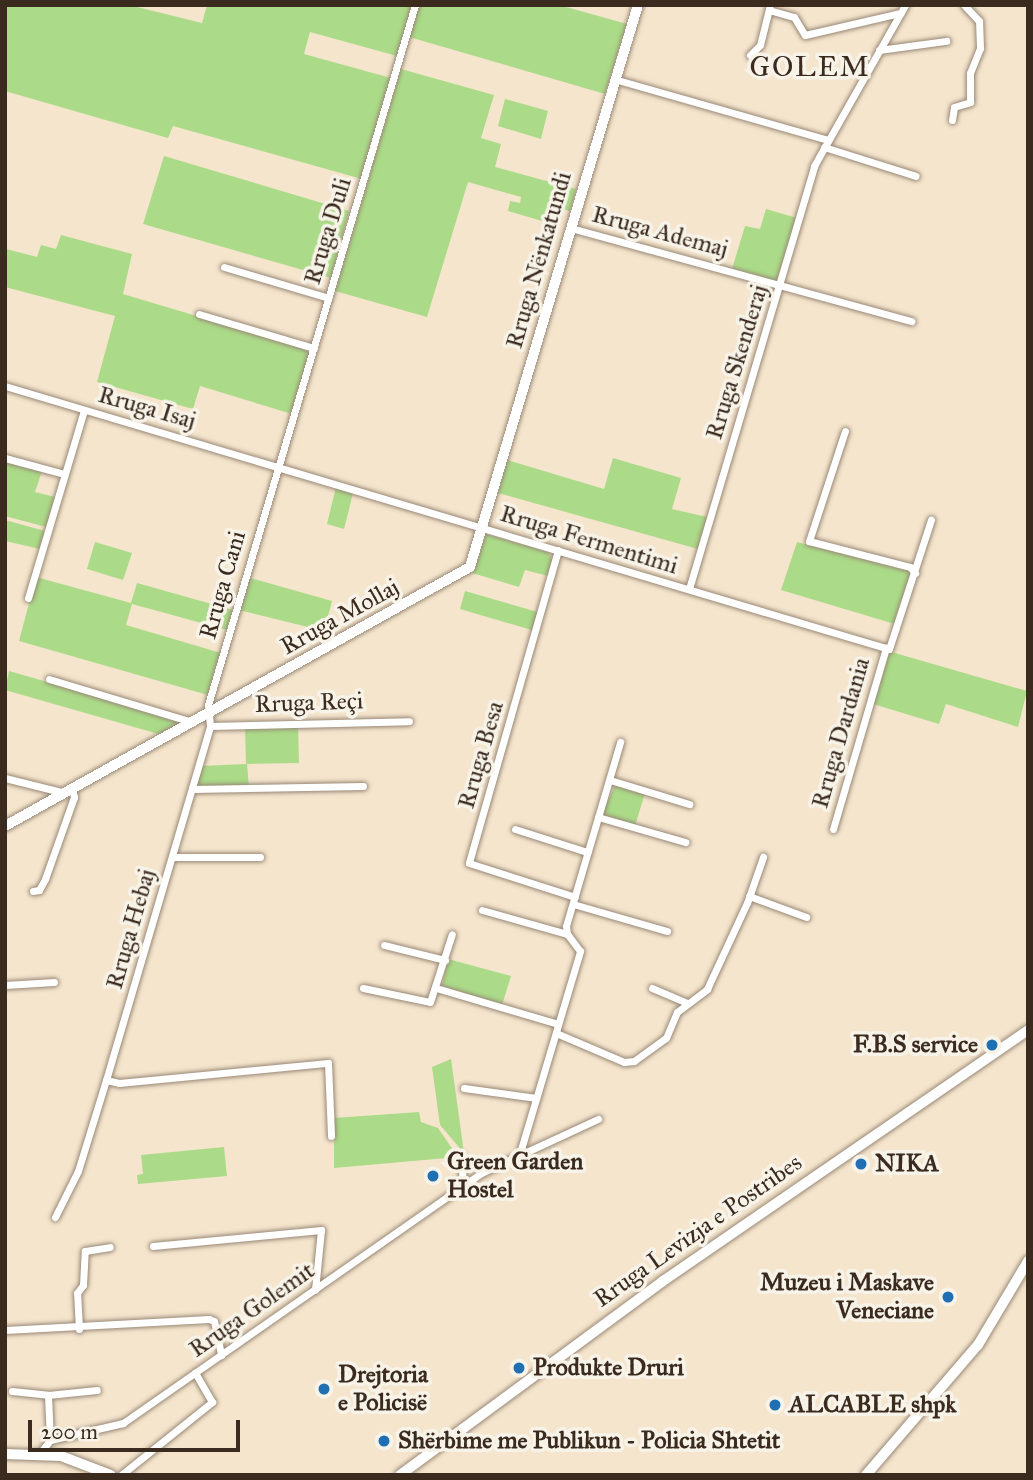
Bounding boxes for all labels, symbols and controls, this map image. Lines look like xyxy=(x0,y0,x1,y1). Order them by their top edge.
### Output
district label: GOLEM xyxy=(750,50,870,84)
street label: Rruga Nënkatundi xyxy=(500,168,578,352)
street label: Rruga Duli xyxy=(298,174,358,288)
street label: Rruga Ademaj xyxy=(589,200,731,264)
street label: Rruga Skenderaj xyxy=(700,281,774,443)
street label: Rruga Isaj xyxy=(95,380,199,436)
street label: Rruga Fermentimi xyxy=(497,499,681,581)
street label: Rruga Cani xyxy=(194,528,252,642)
street label: Rruga Mollaj xyxy=(276,573,404,661)
street label: Rruga Dardania xyxy=(806,654,876,812)
street label: Rruga Reçi xyxy=(254,687,364,719)
street label: Rruga Besa xyxy=(452,698,510,812)
street label: Rruga Hebaj xyxy=(100,866,162,992)
place label: F.B.S service xyxy=(853,1031,978,1059)
marker: F.B.S service xyxy=(984,1037,1000,1053)
place label: Green Garden Hostel xyxy=(447,1148,583,1204)
street label: Rruga Levizja e Postribes xyxy=(589,1148,807,1314)
place label: NIKA xyxy=(875,1150,939,1178)
marker: NIKA xyxy=(853,1156,869,1172)
marker: Green Garden Hostel xyxy=(425,1168,441,1184)
street label: Rruga Golemit xyxy=(184,1256,320,1364)
place label: Muzeu i Maskave Veneciane xyxy=(760,1269,934,1325)
marker: Muzeu i Maskave Veneciane xyxy=(940,1289,956,1305)
place label: Produkte Druri xyxy=(533,1354,684,1382)
marker: Produkte Druri xyxy=(511,1360,527,1376)
place label: Drejtoria e Policisë xyxy=(338,1361,428,1417)
marker: Drejtoria e Policisë xyxy=(316,1381,332,1397)
place label: ALCABLE shpk xyxy=(789,1391,956,1419)
marker: ALCABLE shpk xyxy=(767,1397,783,1413)
scale bar xyxy=(32,1406,243,1450)
text: 200 m xyxy=(41,1419,98,1445)
place label: Shërbime me Publikun - Policia Shtetit xyxy=(398,1427,780,1455)
marker: Shërbime me Publikun - Policia Shtetit xyxy=(376,1433,392,1449)

